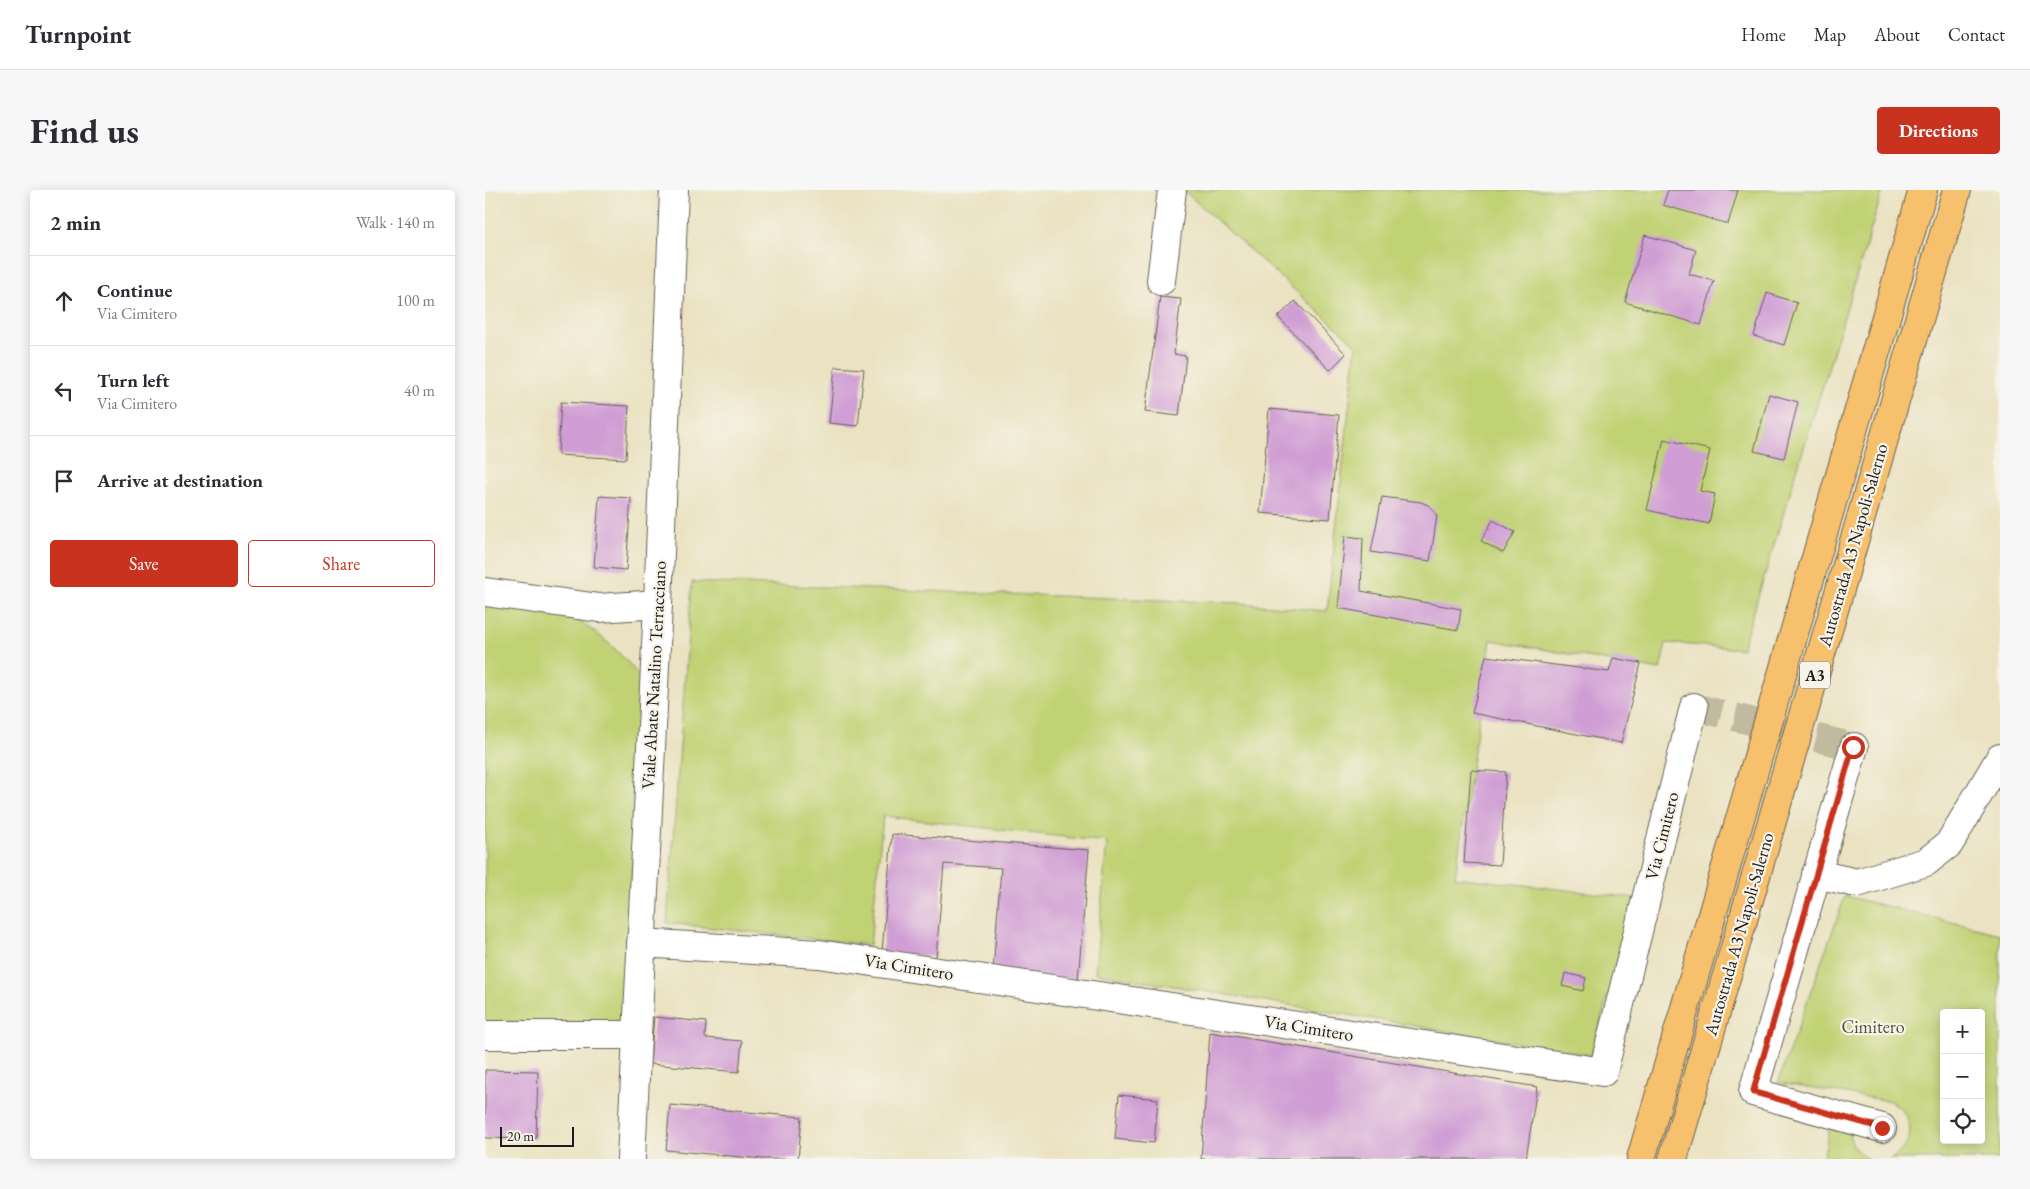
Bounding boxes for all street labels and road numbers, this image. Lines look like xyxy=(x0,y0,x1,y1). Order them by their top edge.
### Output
street label: Autostrada A3 Napoli-Salerno xyxy=(1812,441,1893,650)
street label: Viale Abate Natalino Terracciano xyxy=(636,560,671,790)
road number: A3 xyxy=(1800,662,1830,688)
street label: Via Cimitero xyxy=(1639,789,1684,882)
street label: Autostrada A3 Napoli-Salerno xyxy=(1698,830,1779,1039)
street label: Via Cimitero xyxy=(863,948,955,985)
street label: Via Cimitero xyxy=(1263,1009,1355,1046)

